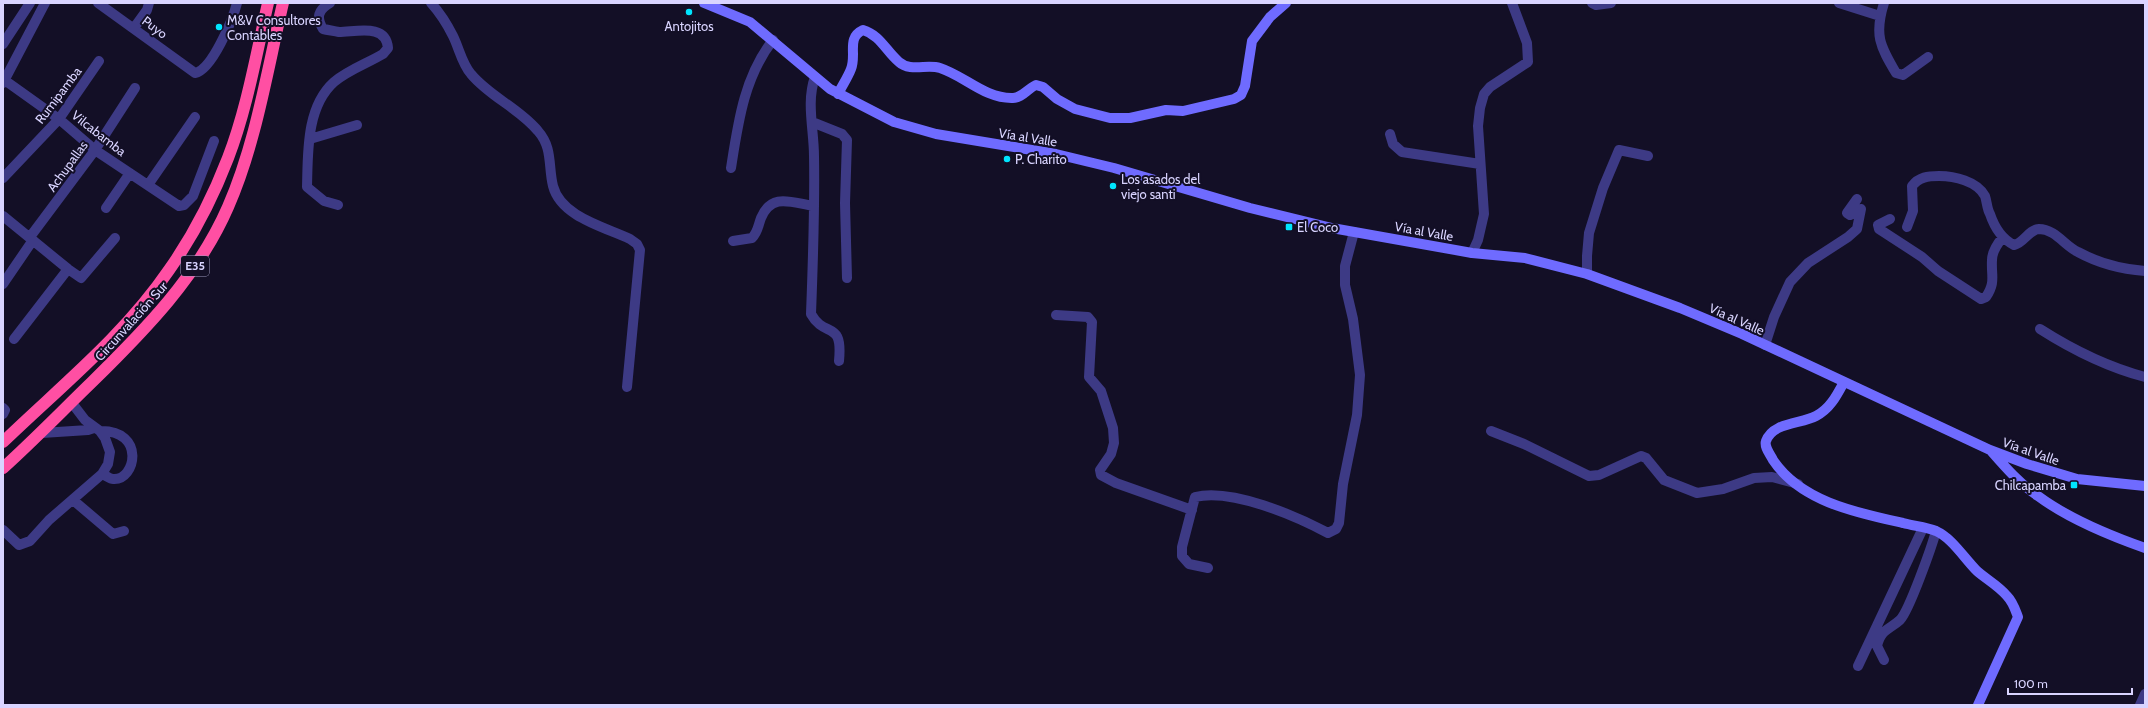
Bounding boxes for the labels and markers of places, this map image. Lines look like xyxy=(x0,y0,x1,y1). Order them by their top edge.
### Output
marker: Antojitos xyxy=(684,7,694,17)
place label: M&V Consultores Contables xyxy=(227,12,321,43)
place label: Antojitos xyxy=(664,18,714,35)
marker: M&V Consultores Contables xyxy=(214,22,224,32)
place label: P. Charito xyxy=(1015,151,1067,167)
marker: P. Charito xyxy=(1002,154,1012,164)
place label: Los asados del viejo santi xyxy=(1121,171,1200,203)
marker: Los asados del viejo santi xyxy=(1108,181,1118,191)
place label: El Coco xyxy=(1297,219,1338,235)
marker: El Coco xyxy=(1284,222,1294,232)
place label: Chilcapamba xyxy=(1995,477,2067,493)
marker: Chilcapamba xyxy=(2069,480,2079,490)

